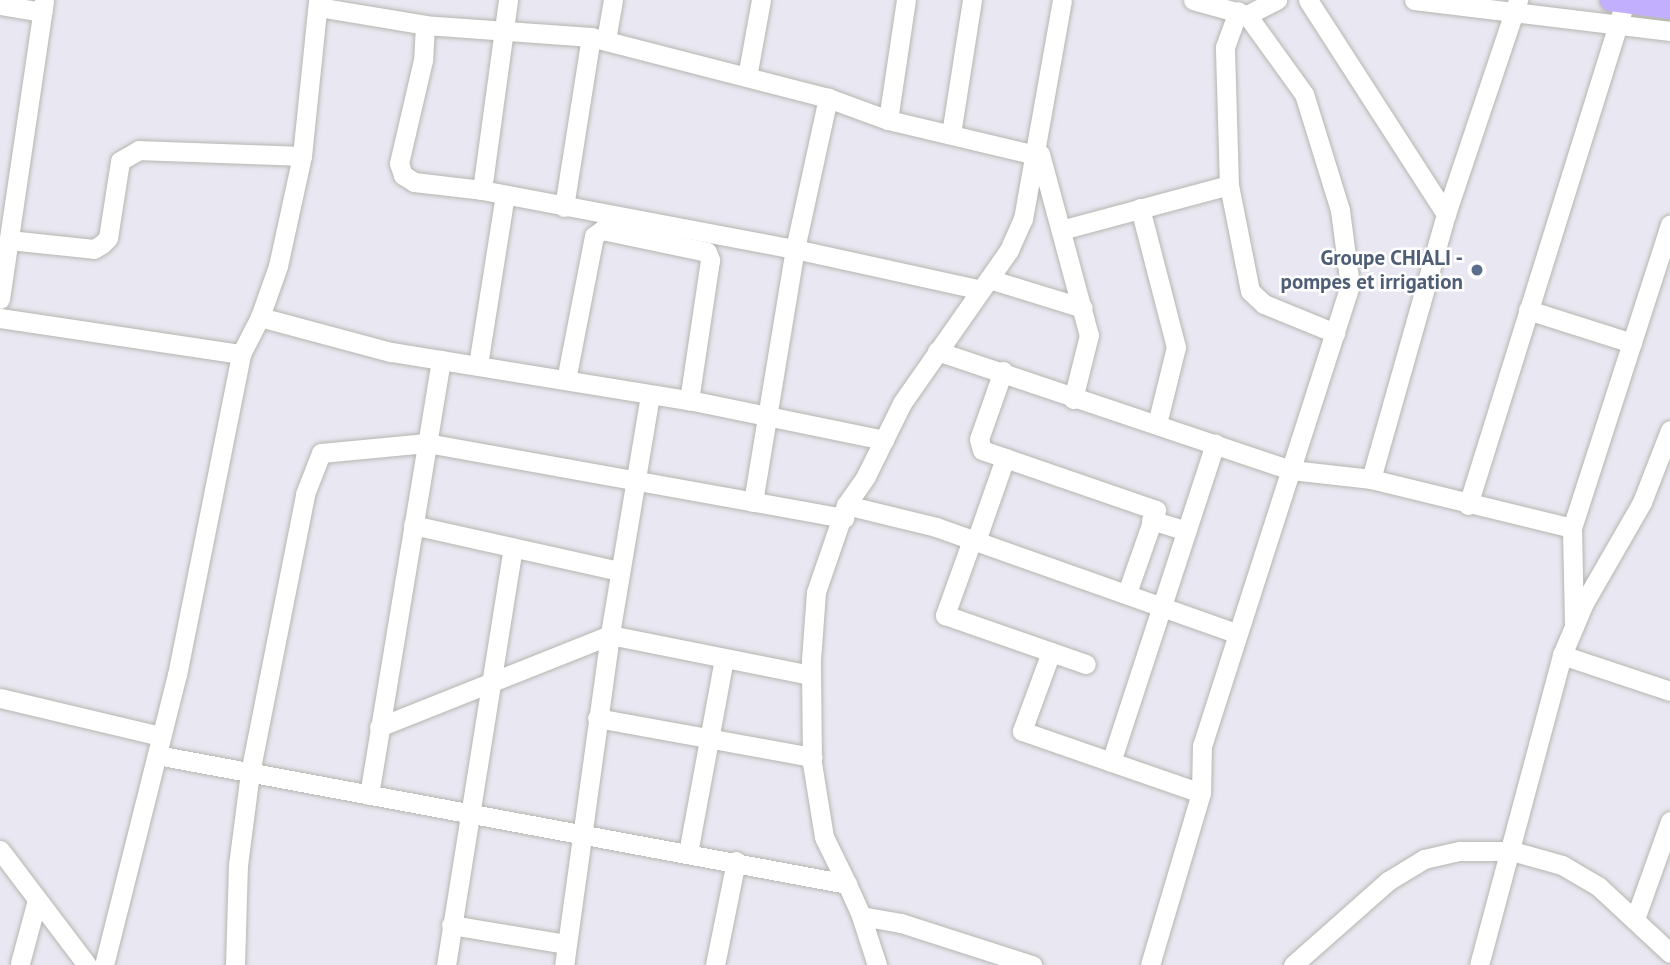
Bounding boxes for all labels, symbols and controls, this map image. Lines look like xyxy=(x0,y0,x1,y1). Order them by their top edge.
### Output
place label: Groupe CHIALI - pompes et irrigation xyxy=(1281,245,1463,295)
marker: Groupe CHIALI - pompes et irrigation xyxy=(1469,262,1485,278)

